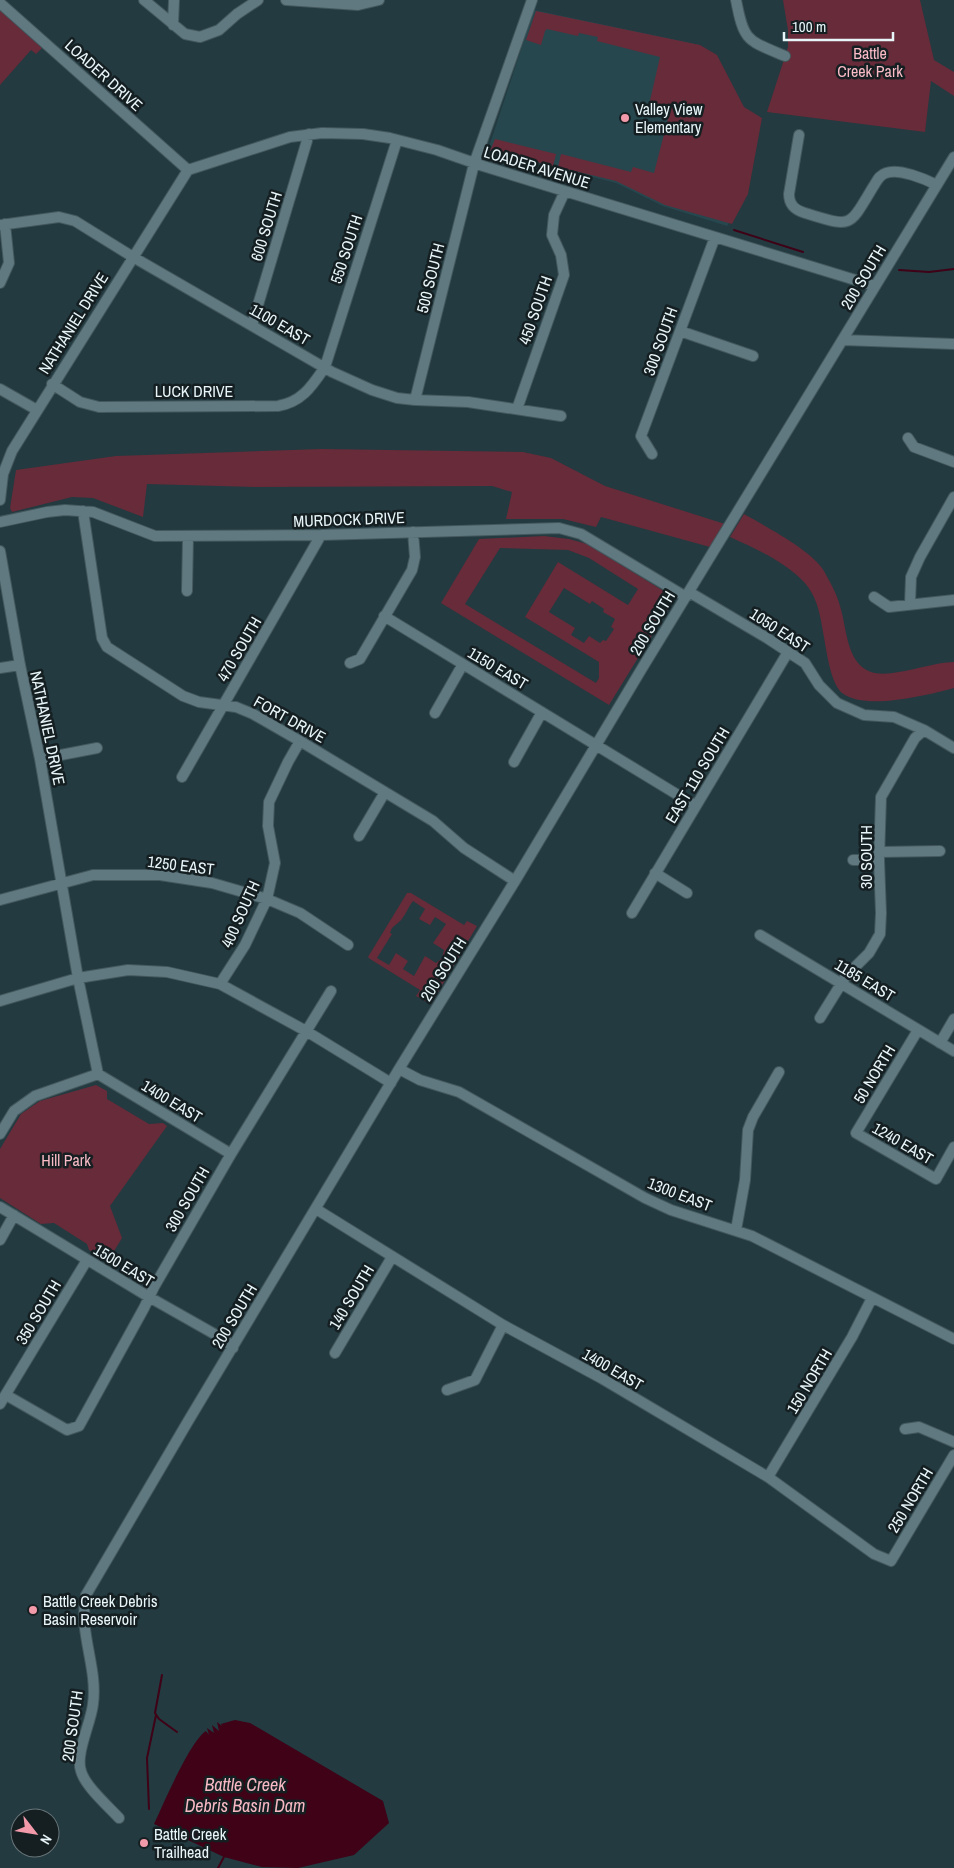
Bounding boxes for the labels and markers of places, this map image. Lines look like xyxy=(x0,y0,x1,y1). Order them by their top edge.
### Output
place label: Valley View Elementary xyxy=(635,98,703,138)
marker: Valley View Elementary xyxy=(619,112,631,124)
place label: Battle Creek Debris Basin Reservoir xyxy=(43,1590,157,1630)
marker: Battle Creek Debris Basin Reservoir xyxy=(27,1604,39,1616)
place label: Battle Creek Trailhead xyxy=(154,1823,227,1863)
marker: Battle Creek Trailhead xyxy=(138,1837,150,1849)

